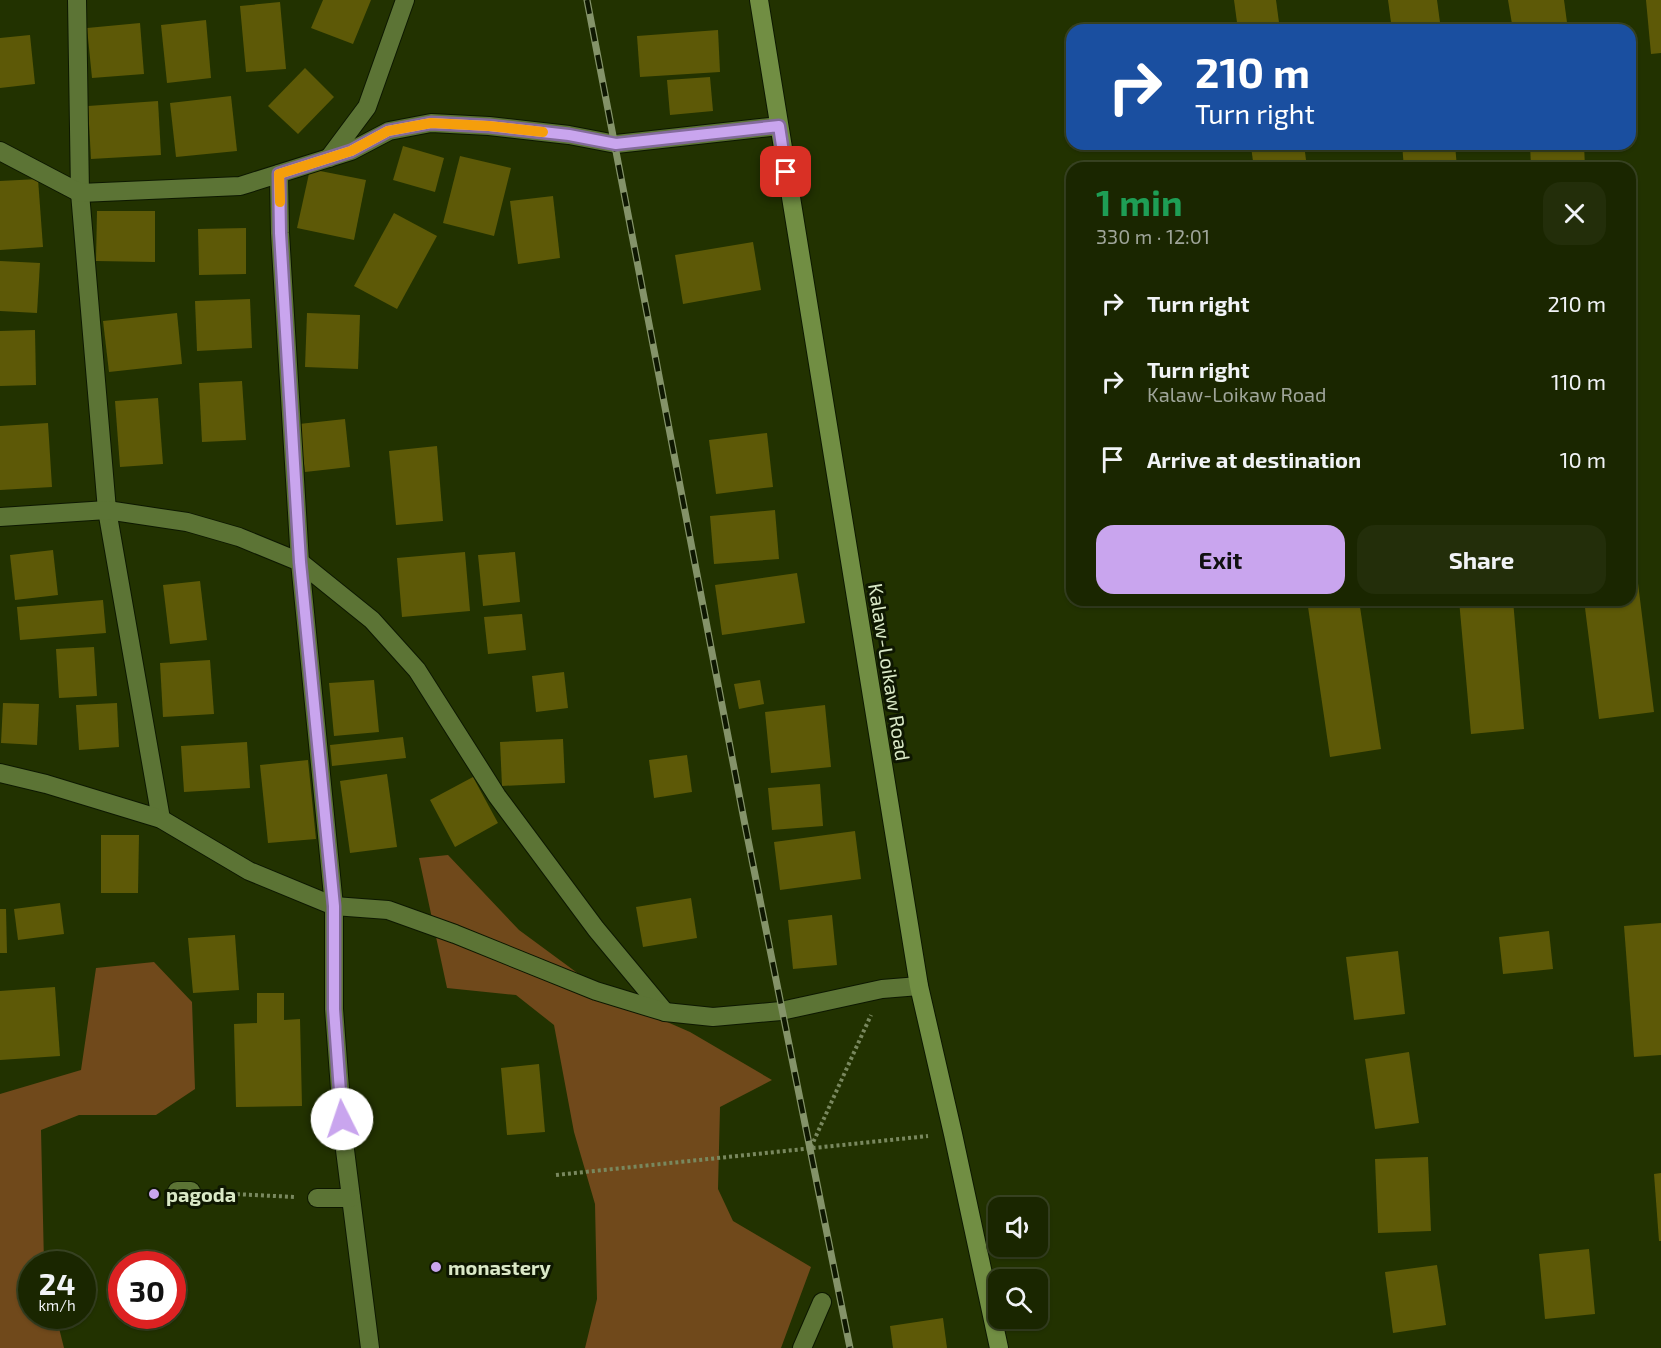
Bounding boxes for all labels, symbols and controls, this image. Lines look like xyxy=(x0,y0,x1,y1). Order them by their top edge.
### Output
text: 210 m xyxy=(1195,46,1310,96)
icon: right xyxy=(1096,48,1174,126)
text: Turn right xyxy=(1195,97,1315,129)
pin xyxy=(760,146,811,197)
icon: arrive xyxy=(769,155,802,188)
text: 1 min xyxy=(1096,180,1183,223)
button: close xyxy=(1543,182,1606,245)
text: 330 m · 12:01 xyxy=(1096,224,1210,248)
icon: right xyxy=(1096,287,1129,320)
text: Turn right xyxy=(1147,290,1249,316)
text: 210 m xyxy=(1547,290,1606,316)
text: Turn right xyxy=(1147,356,1249,382)
icon: right xyxy=(1096,365,1129,398)
text: 110 m xyxy=(1551,368,1606,394)
text: Kalaw-Loikaw Road xyxy=(1147,382,1327,406)
icon: arrive xyxy=(1096,443,1129,476)
text: Arrive at destination xyxy=(1147,446,1361,472)
text: 10 m xyxy=(1560,446,1606,472)
button: Exit xyxy=(1096,525,1345,594)
button: Share xyxy=(1357,525,1606,594)
street label: Kalaw-Loikaw Road xyxy=(864,581,916,763)
position arrow xyxy=(310,1087,374,1151)
place label: pagoda xyxy=(166,1182,236,1206)
marker: pagoda xyxy=(147,1187,161,1201)
map controls xyxy=(988,1197,1048,1329)
button: sound xyxy=(988,1197,1048,1257)
speed limit sign: 30 xyxy=(108,1251,186,1329)
place label: monastery xyxy=(448,1255,551,1280)
marker: monastery xyxy=(429,1260,443,1274)
text: 24 xyxy=(39,1265,75,1301)
button: search xyxy=(988,1269,1048,1329)
text: km/h xyxy=(38,1296,76,1314)

